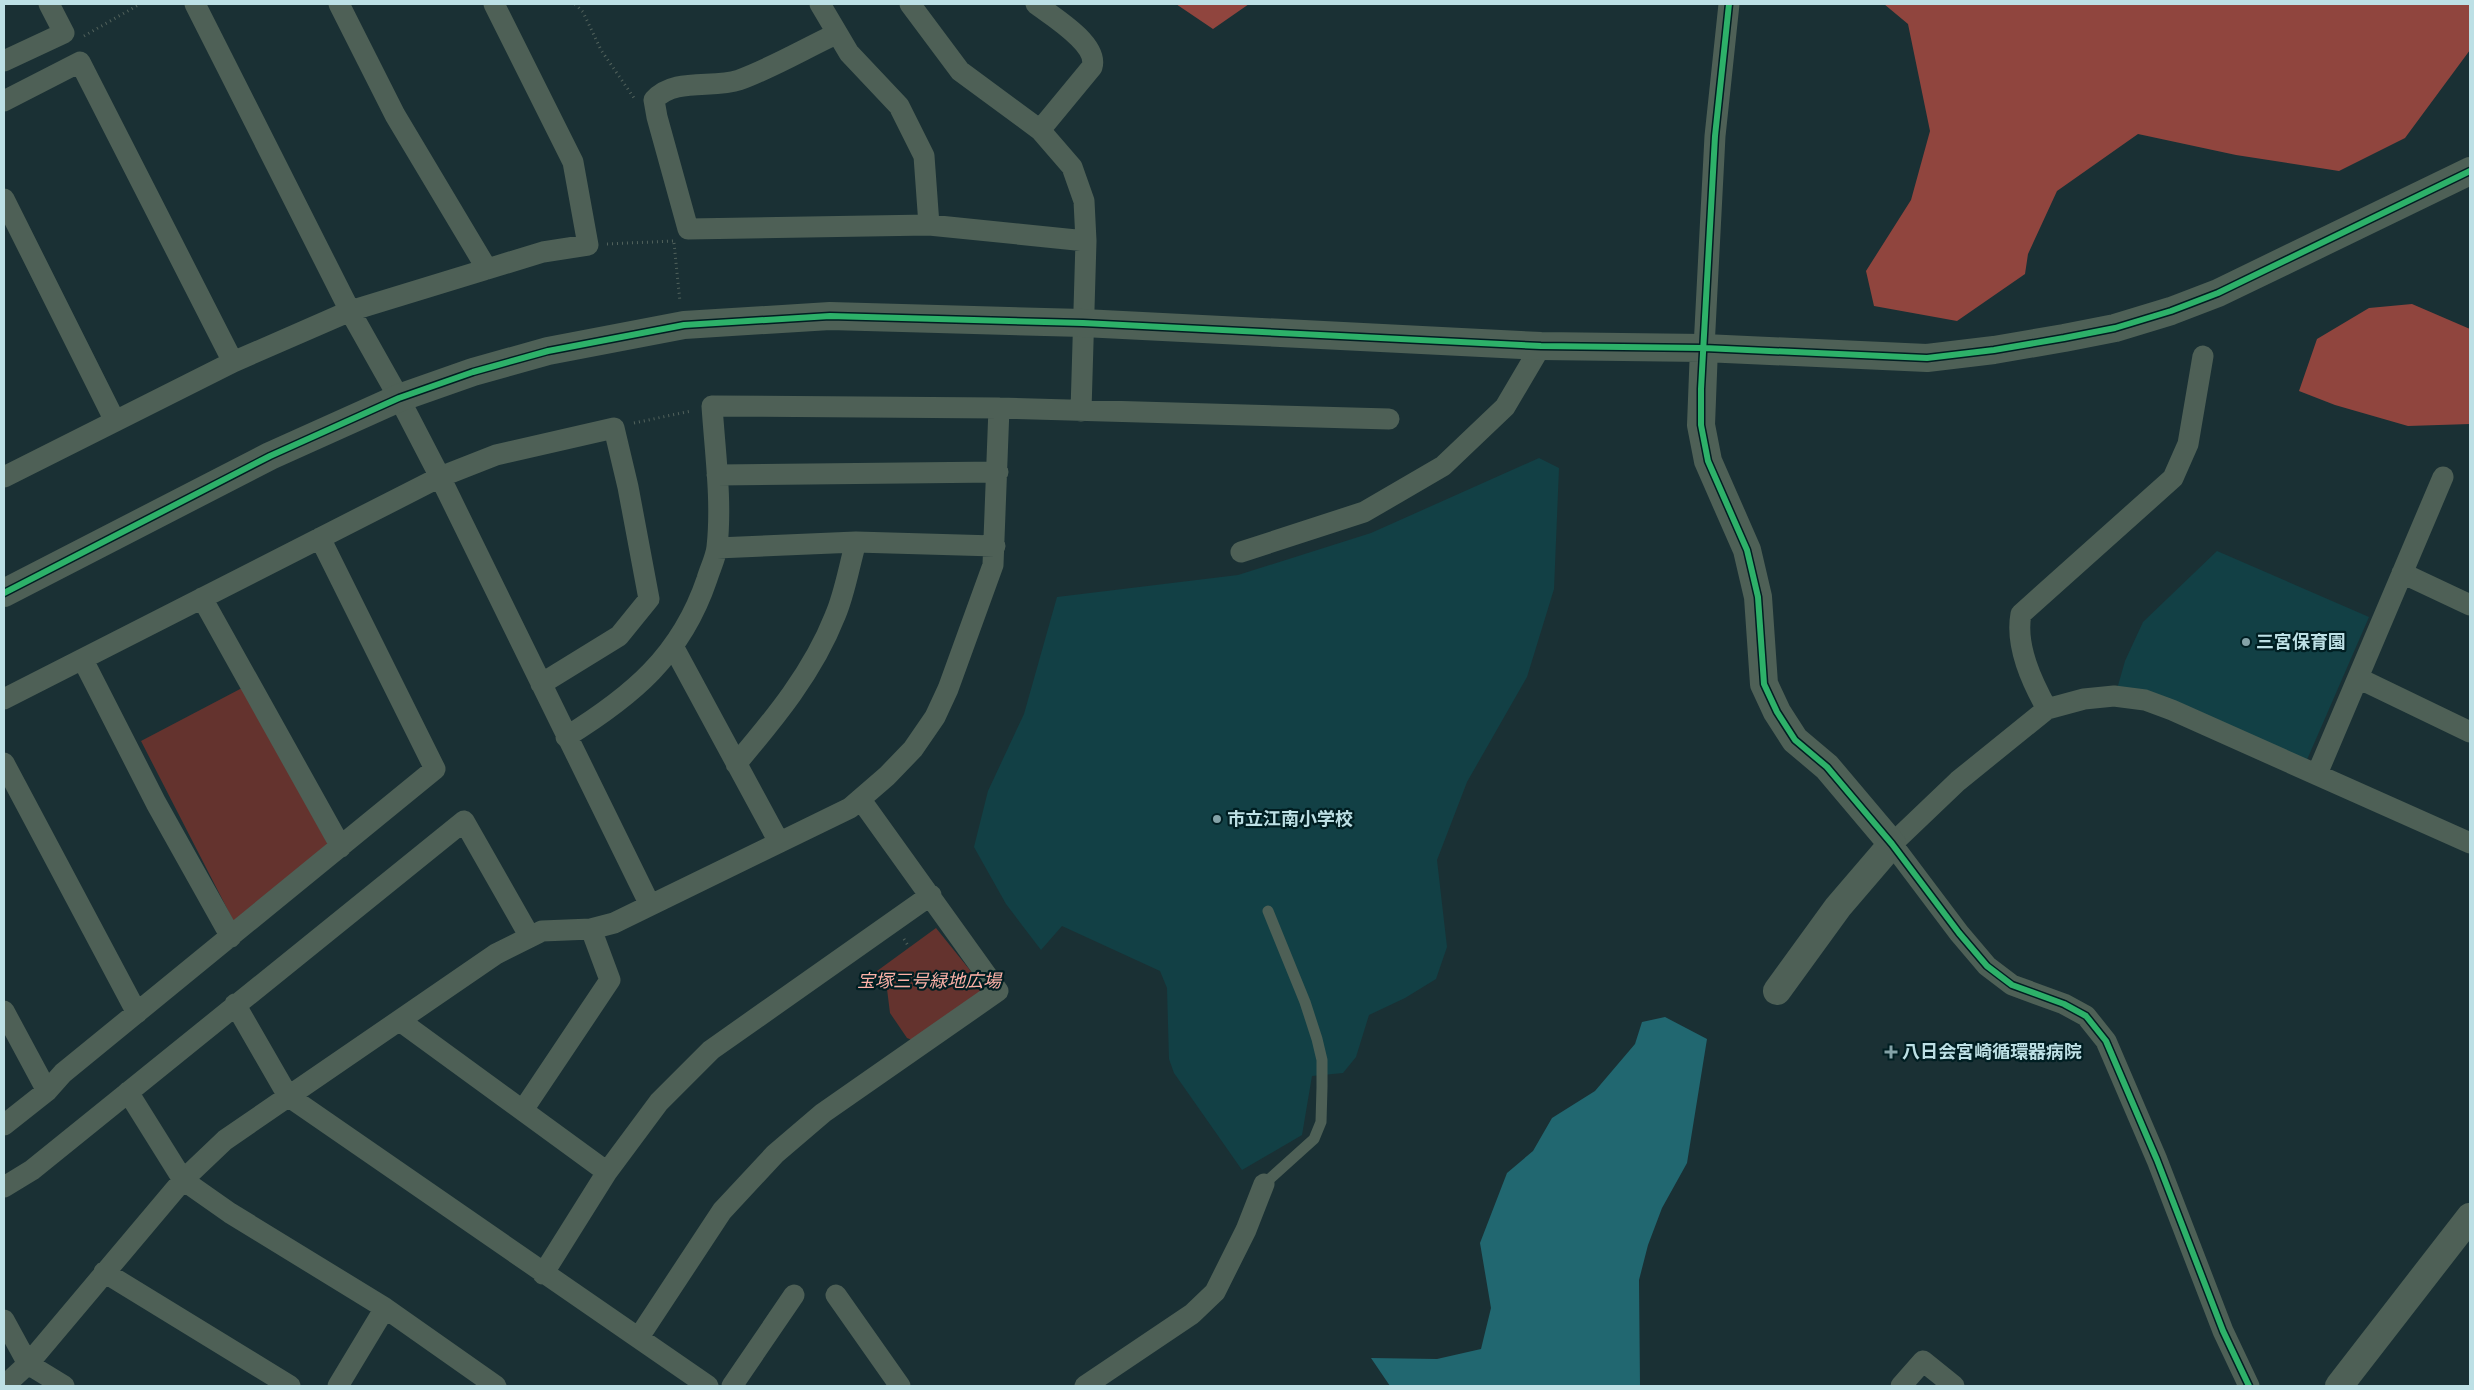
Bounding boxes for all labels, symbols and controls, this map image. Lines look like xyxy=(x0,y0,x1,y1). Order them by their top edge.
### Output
place label: 三宮保育園 xyxy=(2256,629,2346,653)
marker: 三宮保育園 xyxy=(2240,636,2252,648)
place label: 市立江南小学校 xyxy=(1227,806,1353,830)
marker: 市立江南小学校 xyxy=(1211,813,1223,825)
park label: 宝塚三号緑地広場 xyxy=(857,968,1003,992)
place label: 八日会宮崎循環器病院 xyxy=(1902,1039,2082,1063)
marker: 八日会宮崎循環器病院 xyxy=(1884,1045,1898,1059)

